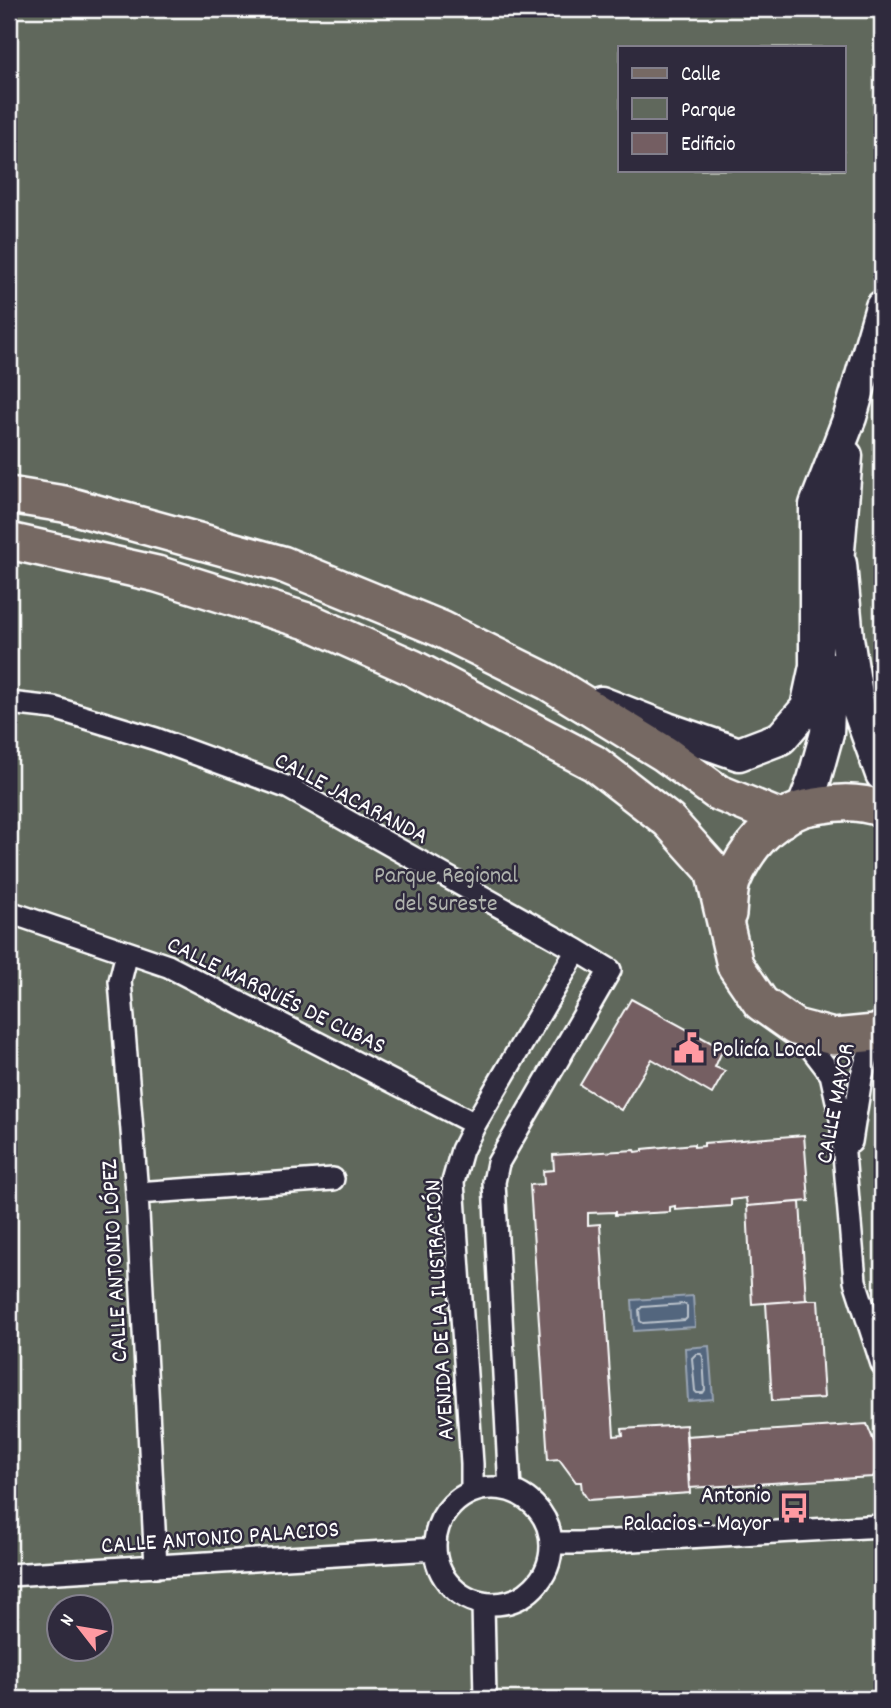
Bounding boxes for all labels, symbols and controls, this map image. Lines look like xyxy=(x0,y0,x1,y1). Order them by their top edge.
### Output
legend xyxy=(618,46,846,172)
text: Calle xyxy=(681,61,720,91)
text: Parque xyxy=(681,97,736,127)
text: Edificio xyxy=(681,131,736,161)
street label: CALLE JACARANDA xyxy=(268,745,434,855)
park label: Parque Regional del Sureste xyxy=(374,860,518,922)
street label: CALLE MARQUÉS DE CUBAS xyxy=(161,929,391,1065)
public building icon: Policía Local xyxy=(672,1031,706,1065)
place label: Policía Local xyxy=(712,1034,822,1068)
street label: CALLE MAYOR xyxy=(809,1040,865,1167)
street label: CALLE ANTONIO LÓPEZ xyxy=(94,1158,138,1363)
street label: AVENIDA DE LA ILUSTRACIÓN xyxy=(417,1179,465,1441)
place label: Antonio Palacios - Mayor xyxy=(623,1480,771,1542)
bus stop icon: Antonio Palacios - Mayor xyxy=(777,1491,811,1525)
street label: CALLE ANTONIO PALACIOS xyxy=(100,1514,340,1564)
north arrow xyxy=(46,1592,116,1662)
text: N xyxy=(54,1610,82,1632)

